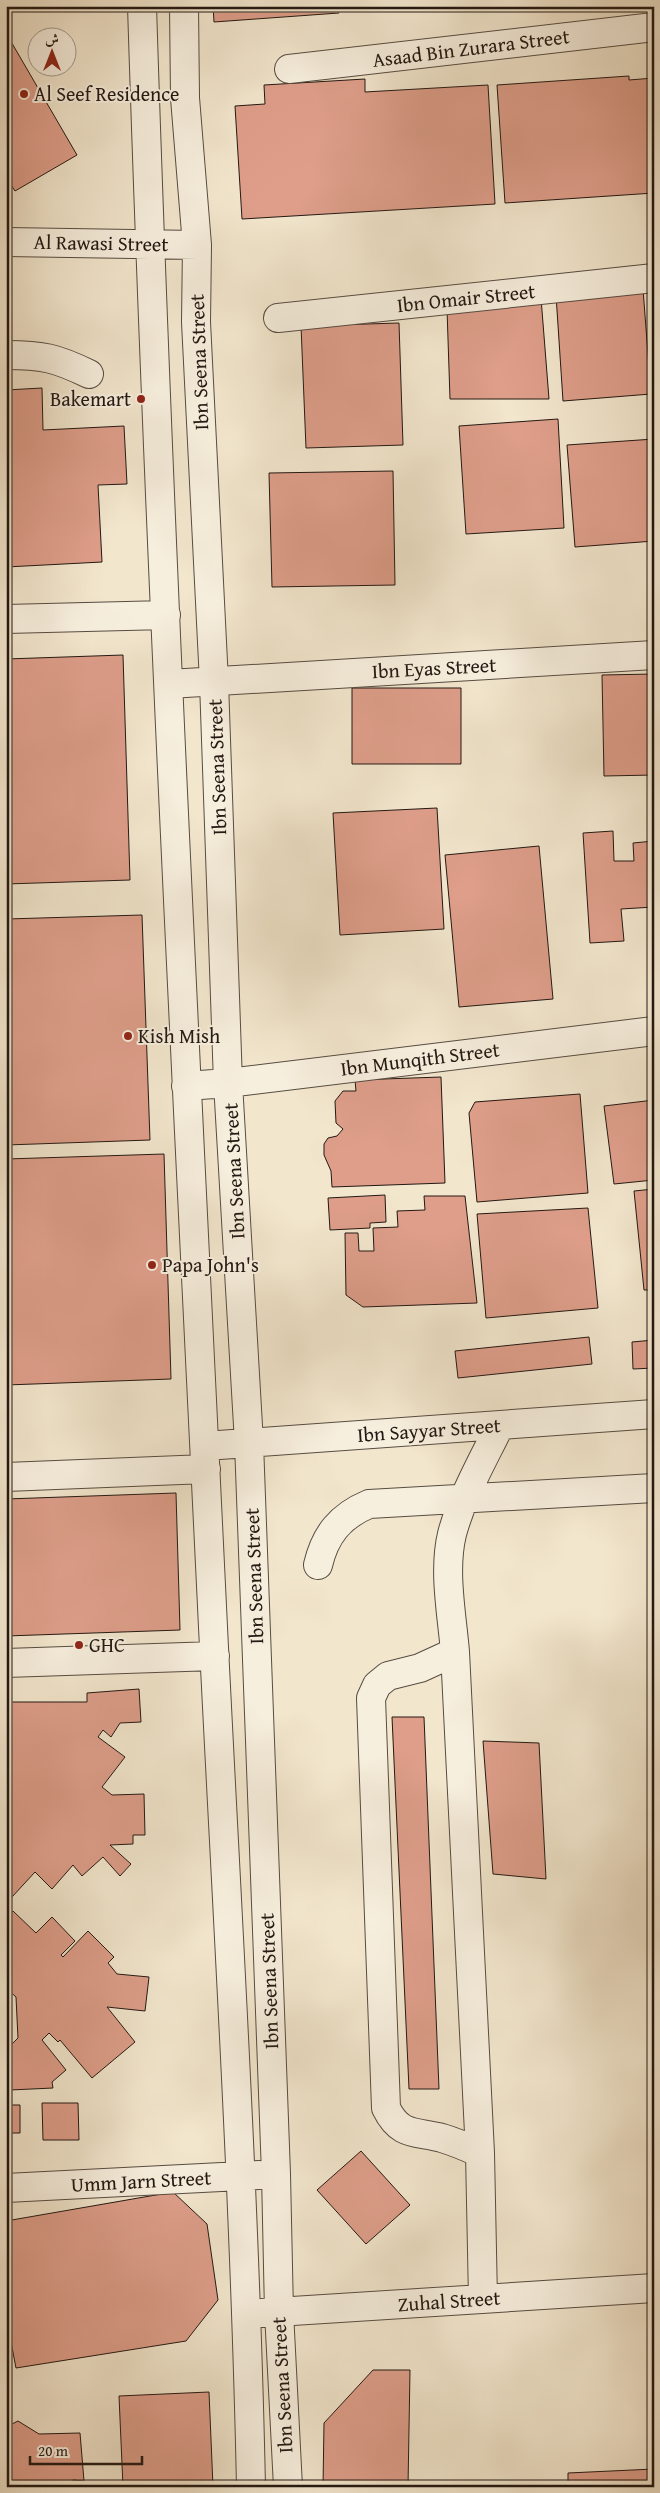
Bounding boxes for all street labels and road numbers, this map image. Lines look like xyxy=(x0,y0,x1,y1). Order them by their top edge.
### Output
street label: Asaad Bin Zurara Street xyxy=(371,21,571,74)
street label: Al Rawasi Street xyxy=(33,227,169,258)
street label: Ibn Omair Street xyxy=(395,276,537,319)
street label: Ibn Seena Street xyxy=(182,293,215,431)
street label: Ibn Eyas Street xyxy=(371,650,497,685)
street label: Ibn Seena Street xyxy=(200,698,233,836)
street label: Ibn Munqith Street xyxy=(339,1034,501,1083)
street label: Ibn Seena Street xyxy=(215,1102,252,1240)
street label: Ibn Sayyar Street xyxy=(356,1410,502,1449)
street label: Ibn Seena Street xyxy=(237,1507,270,1645)
street label: Ibn Seena Street xyxy=(252,1912,285,2050)
street label: Umm Jarn Street xyxy=(70,2162,212,2199)
street label: Zuhal Street xyxy=(397,2282,501,2319)
street label: Ibn Seena Street xyxy=(263,2316,300,2454)

